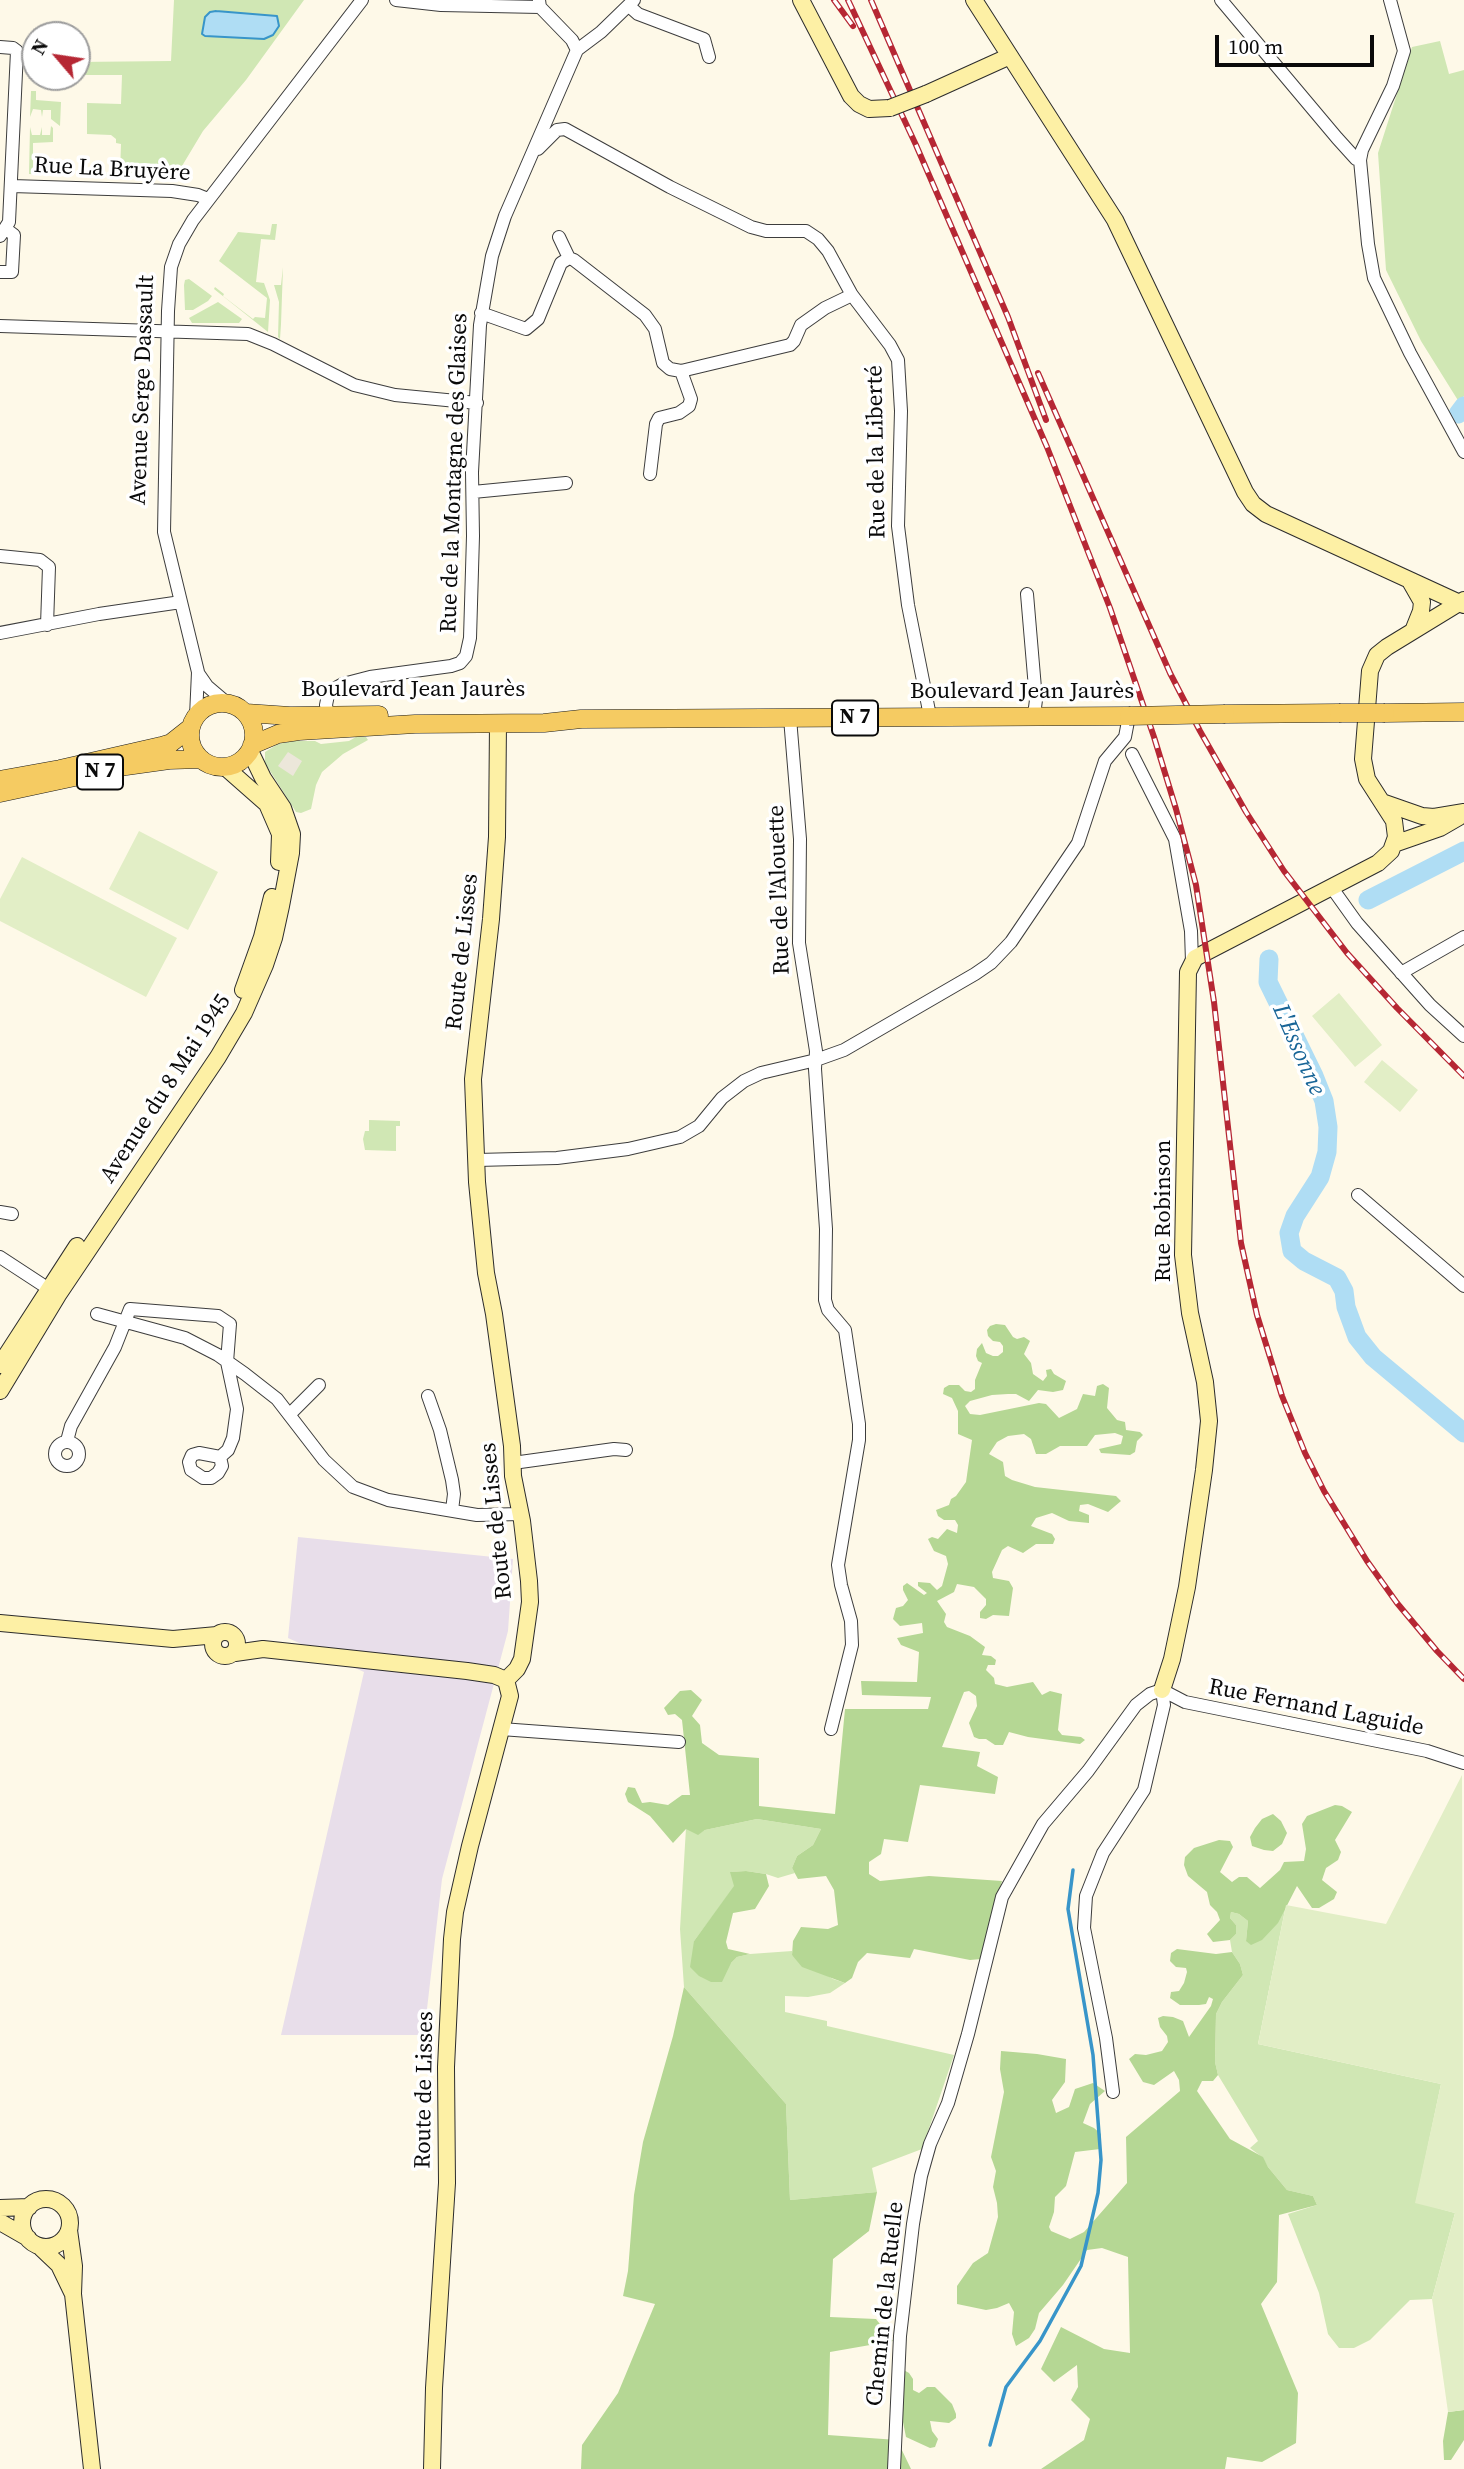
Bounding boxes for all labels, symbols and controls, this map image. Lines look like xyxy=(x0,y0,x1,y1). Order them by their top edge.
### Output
north arrow xyxy=(21,21,91,91)
scale bar xyxy=(1219,21,1378,65)
text: 100 m xyxy=(1228,32,1283,61)
text: N xyxy=(25,34,54,59)
street label: Rue La Bruyère xyxy=(33,152,191,188)
street label: Avenue Serge Dassault xyxy=(125,275,161,505)
street label: Rue de la Montagne des Glaises xyxy=(436,313,474,633)
street label: Rue de la Liberté xyxy=(862,365,892,539)
street label: Boulevard Jean Jaurès xyxy=(301,676,525,704)
street label: Boulevard Jean Jaurès xyxy=(910,678,1134,706)
road number: N 7 xyxy=(832,700,878,736)
road number: N 7 xyxy=(77,754,123,790)
street label: Rue de l'Alouette xyxy=(763,805,797,975)
street label: Route de Lisses xyxy=(441,872,485,1032)
street label: Avenue du 8 Mai 1945 xyxy=(95,989,237,1189)
water label: L'Essonne xyxy=(1265,1000,1331,1100)
street label: Rue Robinson xyxy=(1150,1140,1178,1282)
street label: Route de Lisses xyxy=(475,1441,519,1601)
street label: Rue Fernand Laguide xyxy=(1206,1674,1426,1742)
street label: Route de Lisses xyxy=(410,2011,440,2169)
street label: Chemin de la Ruelle xyxy=(862,2200,910,2408)

